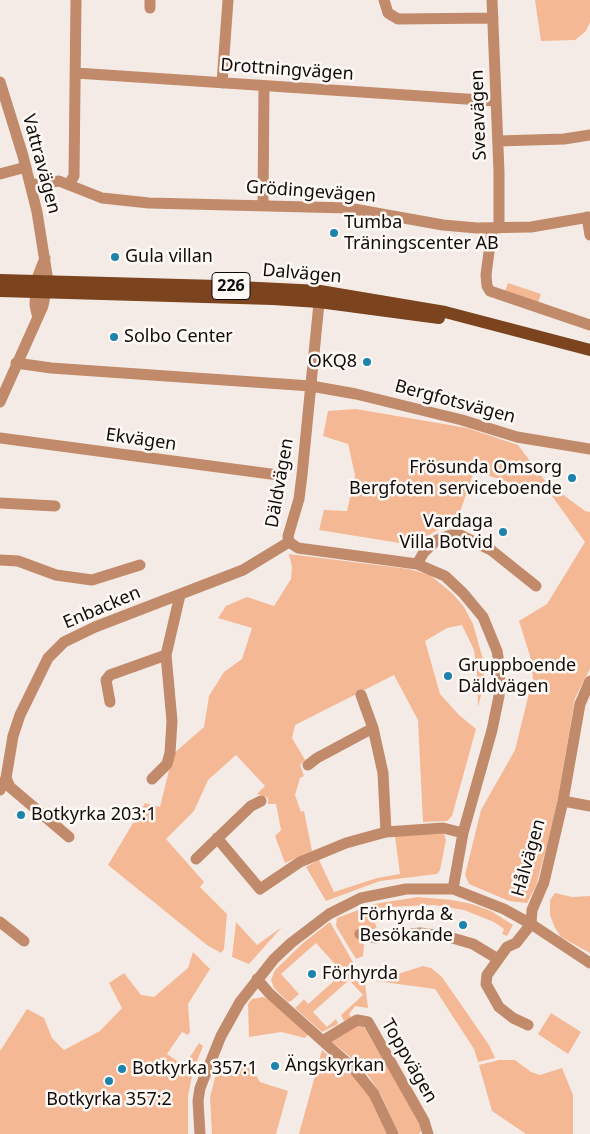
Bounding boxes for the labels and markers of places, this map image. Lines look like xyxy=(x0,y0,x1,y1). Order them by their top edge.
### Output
place label: Tumba Träningscenter AB xyxy=(344,212,499,254)
marker: Tumba Träningscenter AB xyxy=(328,227,340,239)
place label: Gula villan xyxy=(125,246,213,268)
marker: Gula villan xyxy=(109,251,121,263)
place label: Solbo Center xyxy=(124,326,233,348)
marker: Solbo Center xyxy=(108,331,120,343)
place label: OKQ8 xyxy=(308,351,357,373)
marker: OKQ8 xyxy=(361,356,373,368)
place label: Frösunda Omsorg Bergfoten serviceboende xyxy=(349,457,562,499)
marker: Frösunda Omsorg Bergfoten serviceboende xyxy=(566,472,578,484)
place label: Vardaga Villa Botvid xyxy=(400,511,493,554)
marker: Vardaga Villa Botvid xyxy=(497,526,509,538)
place label: Gruppboende Däldvägen xyxy=(458,655,576,698)
marker: Gruppboende Däldvägen xyxy=(442,670,454,682)
place label: Botkyrka 203:1 xyxy=(31,804,157,826)
marker: Botkyrka 203:1 xyxy=(15,809,27,821)
place label: Förhyrda & Besökande xyxy=(359,904,453,946)
marker: Förhyrda & Besökande xyxy=(457,919,469,931)
place label: Förhyrda xyxy=(322,963,398,985)
marker: Förhyrda xyxy=(306,968,318,980)
place label: Ängskyrkan xyxy=(285,1055,384,1077)
place label: Botkyrka 357:1 xyxy=(132,1058,258,1080)
marker: Ängskyrkan xyxy=(269,1060,281,1072)
marker: Botkyrka 357:1 xyxy=(116,1063,128,1075)
marker: Botkyrka 357:2 xyxy=(103,1075,115,1087)
place label: Botkyrka 357:2 xyxy=(46,1089,172,1111)

